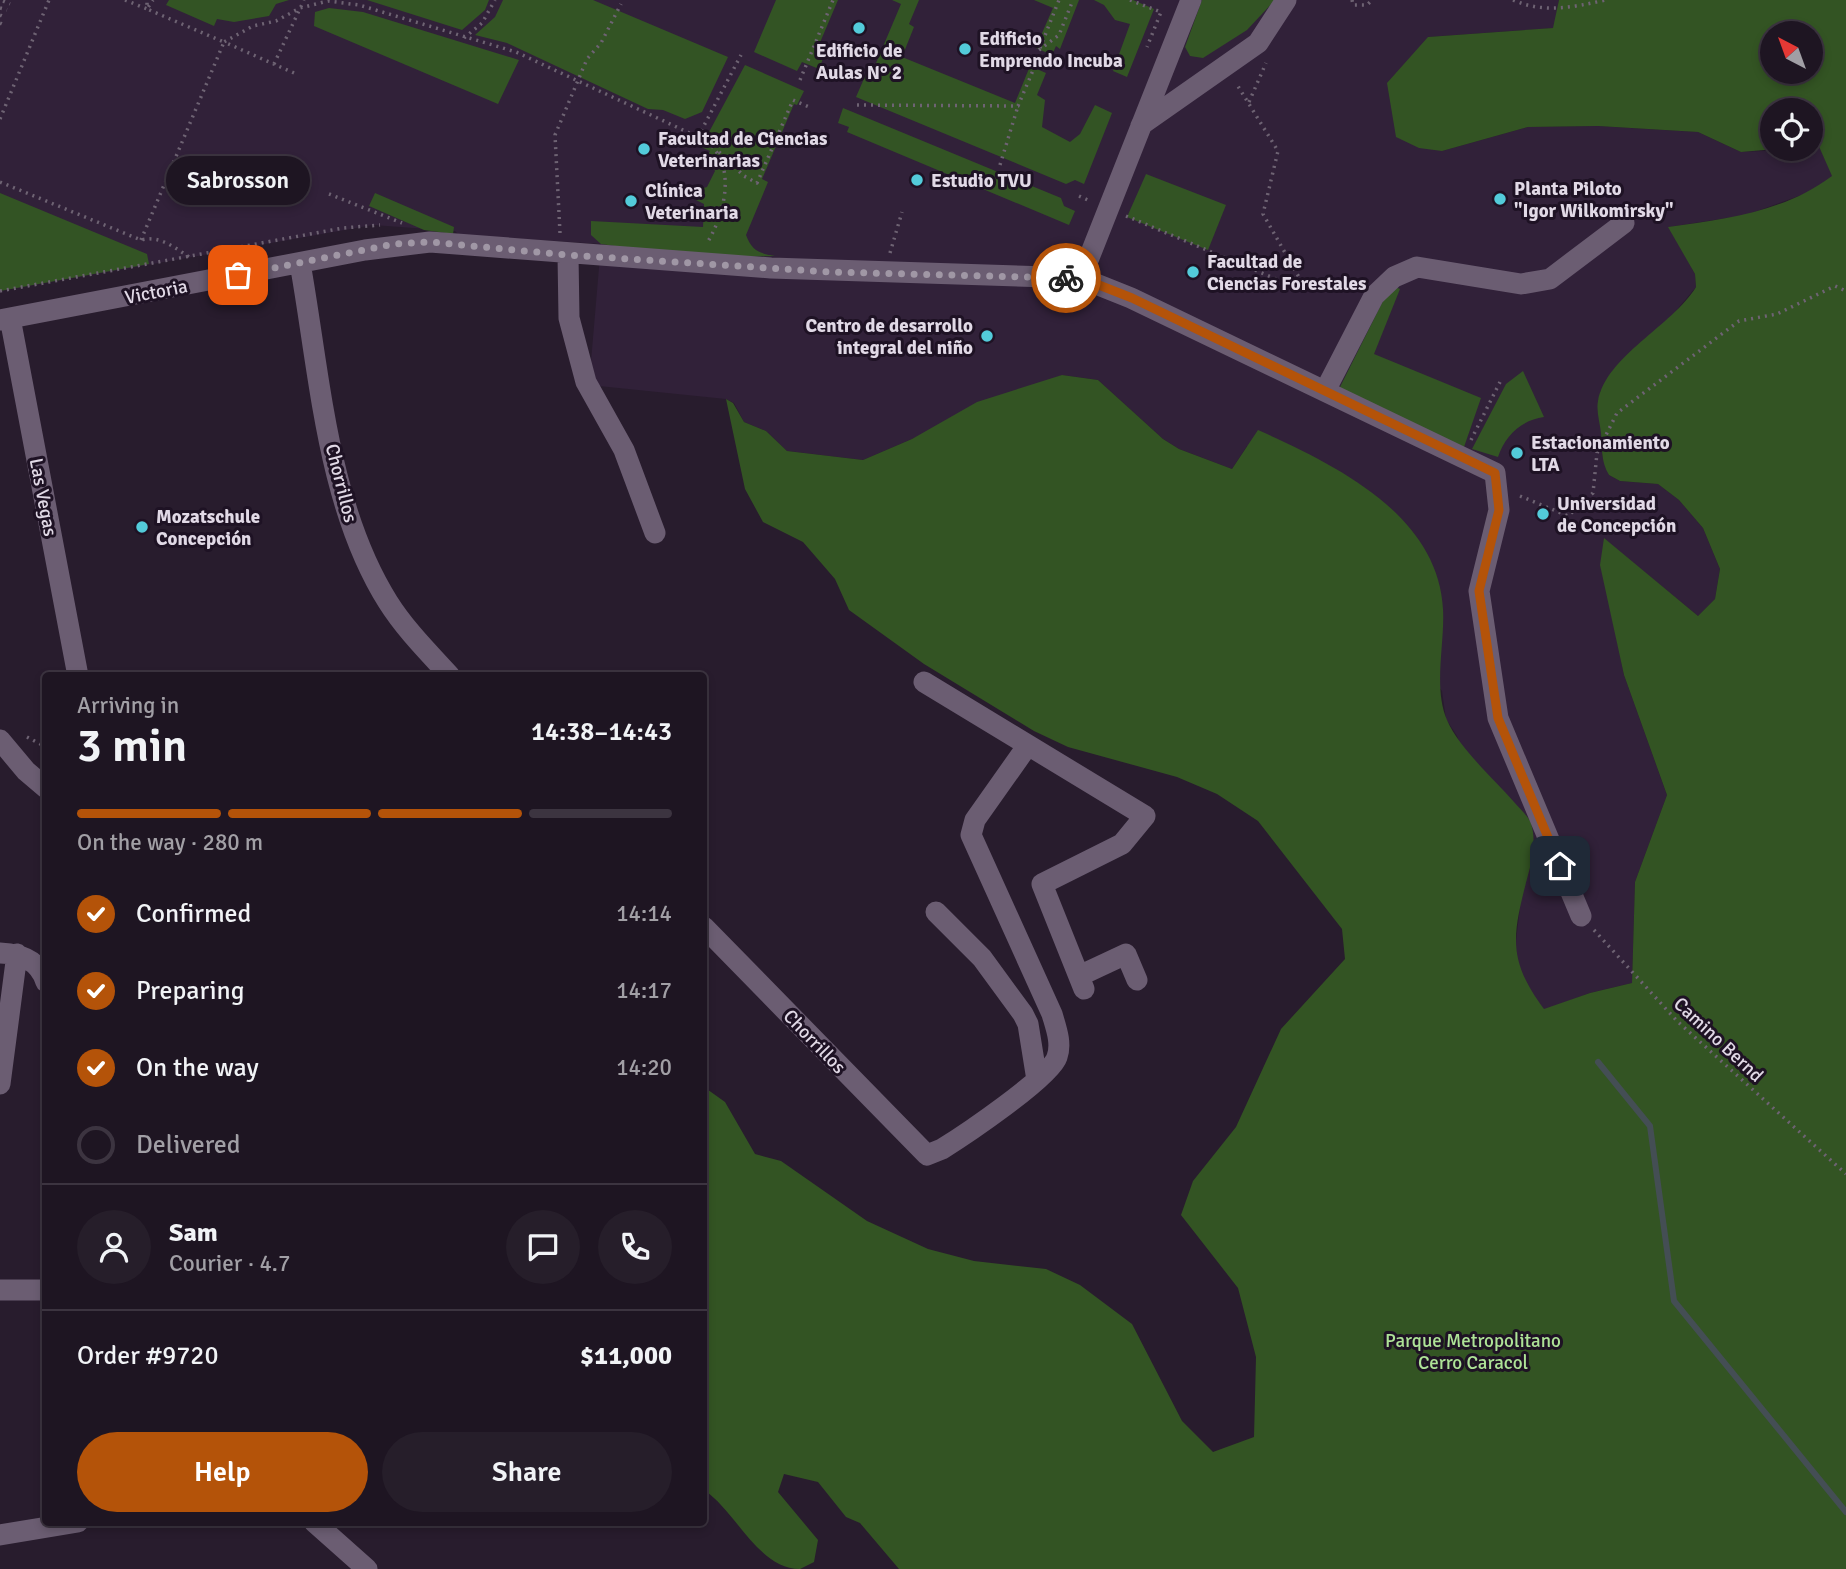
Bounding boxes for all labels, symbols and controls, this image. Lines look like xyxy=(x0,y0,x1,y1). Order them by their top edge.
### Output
marker: Edificio de Aulas N° 2 xyxy=(851,20,867,36)
north arrow xyxy=(1760,21,1824,84)
map controls xyxy=(1760,21,1823,161)
place label: Edificio Emprendo Incuba xyxy=(979,27,1123,73)
place label: Edificio de Aulas N° 2 xyxy=(816,39,902,85)
marker: Edificio Emprendo Incuba xyxy=(957,41,973,57)
button: locate xyxy=(1760,98,1823,161)
place label: Facultad de Ciencias Veterinarias xyxy=(658,127,827,173)
marker: Facultad de Ciencias Veterinarias xyxy=(636,141,652,157)
callout: Sabrosson xyxy=(166,156,310,205)
text: Sabrosson xyxy=(187,166,289,195)
place label: Estudio TVU xyxy=(931,169,1032,193)
marker: Estudio TVU xyxy=(909,172,925,188)
place label: Planta Piloto "Igor Wilkomirsky" xyxy=(1514,177,1673,223)
place label: Clínica Veterinaria xyxy=(645,179,739,225)
marker: Planta Piloto "Igor Wilkomirsky" xyxy=(1492,191,1508,207)
marker: Clínica Veterinaria xyxy=(623,193,639,209)
courier xyxy=(1031,243,1101,313)
pin xyxy=(208,245,268,305)
place label: Facultad de Ciencias Forestales xyxy=(1207,250,1366,296)
icon: bag xyxy=(219,256,257,294)
icon: bike xyxy=(1047,259,1085,297)
marker: Facultad de Ciencias Forestales xyxy=(1185,264,1201,280)
street label: Victoria xyxy=(123,274,190,310)
place label: Centro de desarrollo integral del niño xyxy=(805,314,973,360)
marker: Centro de desarrollo integral del niño xyxy=(979,328,995,344)
place label: Estacionamiento LTA xyxy=(1531,431,1670,477)
street label: Chorrillos xyxy=(320,441,362,525)
marker: Estacionamiento LTA xyxy=(1509,445,1525,461)
street label: Las Vegas xyxy=(24,456,62,538)
place label: Universidad de Concepción xyxy=(1557,492,1676,538)
place label: Mozatschule Concepción xyxy=(156,505,260,551)
marker: Universidad de Concepción xyxy=(1535,506,1551,522)
marker: Mozatschule Concepción xyxy=(134,519,150,535)
text: Arriving in xyxy=(77,691,179,720)
text: 14:38–14:43 xyxy=(531,716,672,748)
text: 3 min xyxy=(77,718,187,774)
text: On the way · 280 m xyxy=(77,828,263,857)
pin xyxy=(1530,836,1590,896)
icon: home xyxy=(1541,847,1579,885)
icon: check xyxy=(77,895,115,933)
text: Confirmed xyxy=(136,898,251,930)
text: 14:14 xyxy=(616,899,672,928)
icon: check xyxy=(77,972,115,1010)
text: Preparing xyxy=(136,975,244,1007)
text: 14:17 xyxy=(616,976,672,1005)
street label: Camino Bernd xyxy=(1668,992,1768,1087)
street label: Chorrillos xyxy=(778,1005,851,1079)
icon: check xyxy=(77,1049,115,1087)
text: On the way xyxy=(136,1052,259,1084)
text: 14:20 xyxy=(616,1053,672,1082)
text: Delivered xyxy=(136,1129,241,1161)
button: person xyxy=(77,1210,151,1284)
button: chat xyxy=(506,1210,580,1284)
button: phone xyxy=(598,1210,672,1284)
text: Sam xyxy=(169,1217,218,1249)
text: Courier · 4.7 xyxy=(169,1249,290,1278)
park label: Parque Metropolitano Cerro Caracol xyxy=(1385,1329,1561,1375)
text: Order #9720 xyxy=(77,1340,218,1372)
text: $11,000 xyxy=(580,1340,672,1372)
button: Help xyxy=(77,1432,368,1512)
button: Share xyxy=(382,1432,672,1512)

